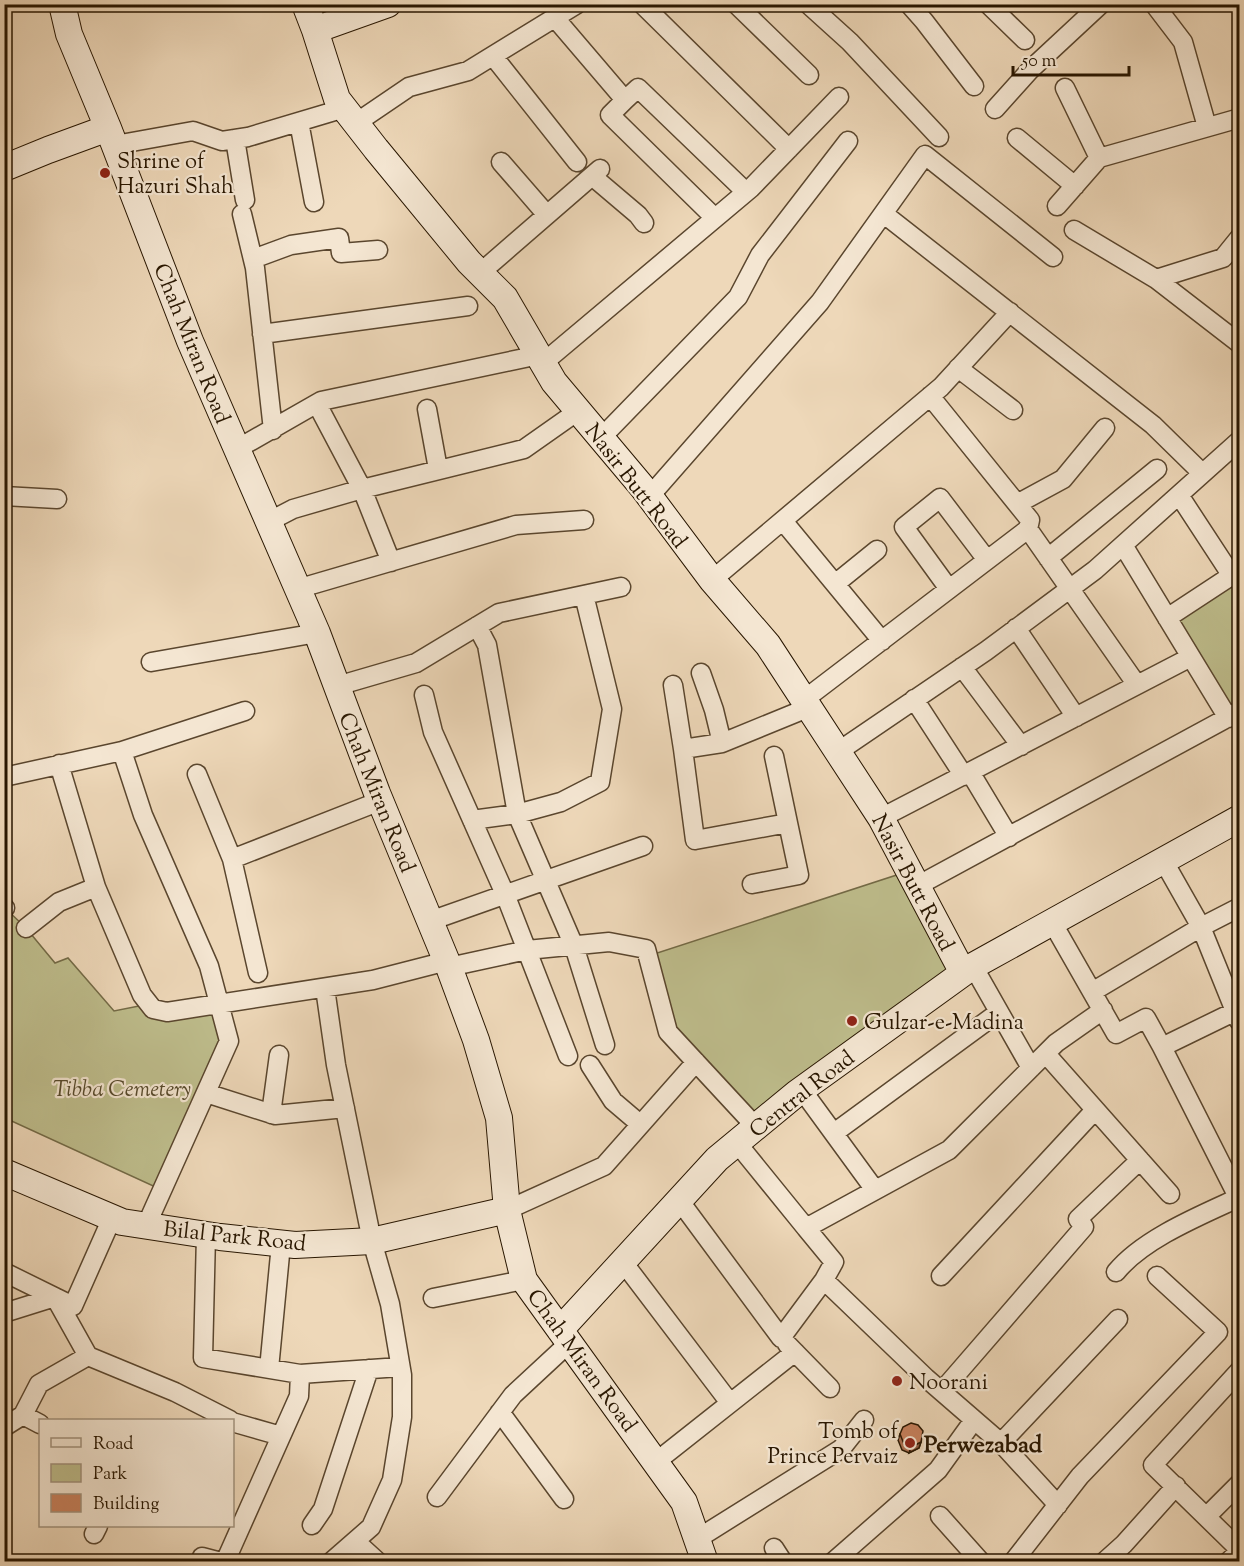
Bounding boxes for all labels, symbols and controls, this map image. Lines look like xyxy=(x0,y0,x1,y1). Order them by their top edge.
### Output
scale bar xyxy=(1013,39,1128,77)
text: 50 m xyxy=(1021,49,1057,75)
place label: Shrine of Hazuri Shah xyxy=(117,147,234,204)
marker: Shrine of Hazuri Shah xyxy=(98,166,112,180)
street label: Chah Miran Road xyxy=(143,259,237,429)
street label: Nasir Butt Road xyxy=(576,417,694,556)
street label: Chah Miran Road xyxy=(328,708,422,878)
street label: Nasir Butt Road xyxy=(862,809,961,958)
place label: Gulzar-e-Madina xyxy=(864,1008,1024,1040)
marker: Gulzar-e-Madina xyxy=(845,1014,859,1028)
street label: Central Road xyxy=(743,1044,862,1147)
park label: Tibba Cemetery xyxy=(53,1075,191,1107)
street label: Bilal Park Road xyxy=(162,1215,308,1261)
street label: Chah Miran Road xyxy=(518,1283,644,1440)
place label: Noorani xyxy=(909,1368,988,1400)
marker: Noorani xyxy=(890,1374,904,1388)
place label: Tomb of Prince Pervaiz xyxy=(768,1417,899,1474)
legend xyxy=(39,1419,234,1527)
district label: Perwezabad xyxy=(924,1429,1043,1463)
text: Road xyxy=(93,1432,133,1458)
marker: Tomb of Prince Pervaiz xyxy=(903,1436,917,1450)
text: Park xyxy=(93,1462,128,1488)
text: Building xyxy=(93,1492,159,1518)

